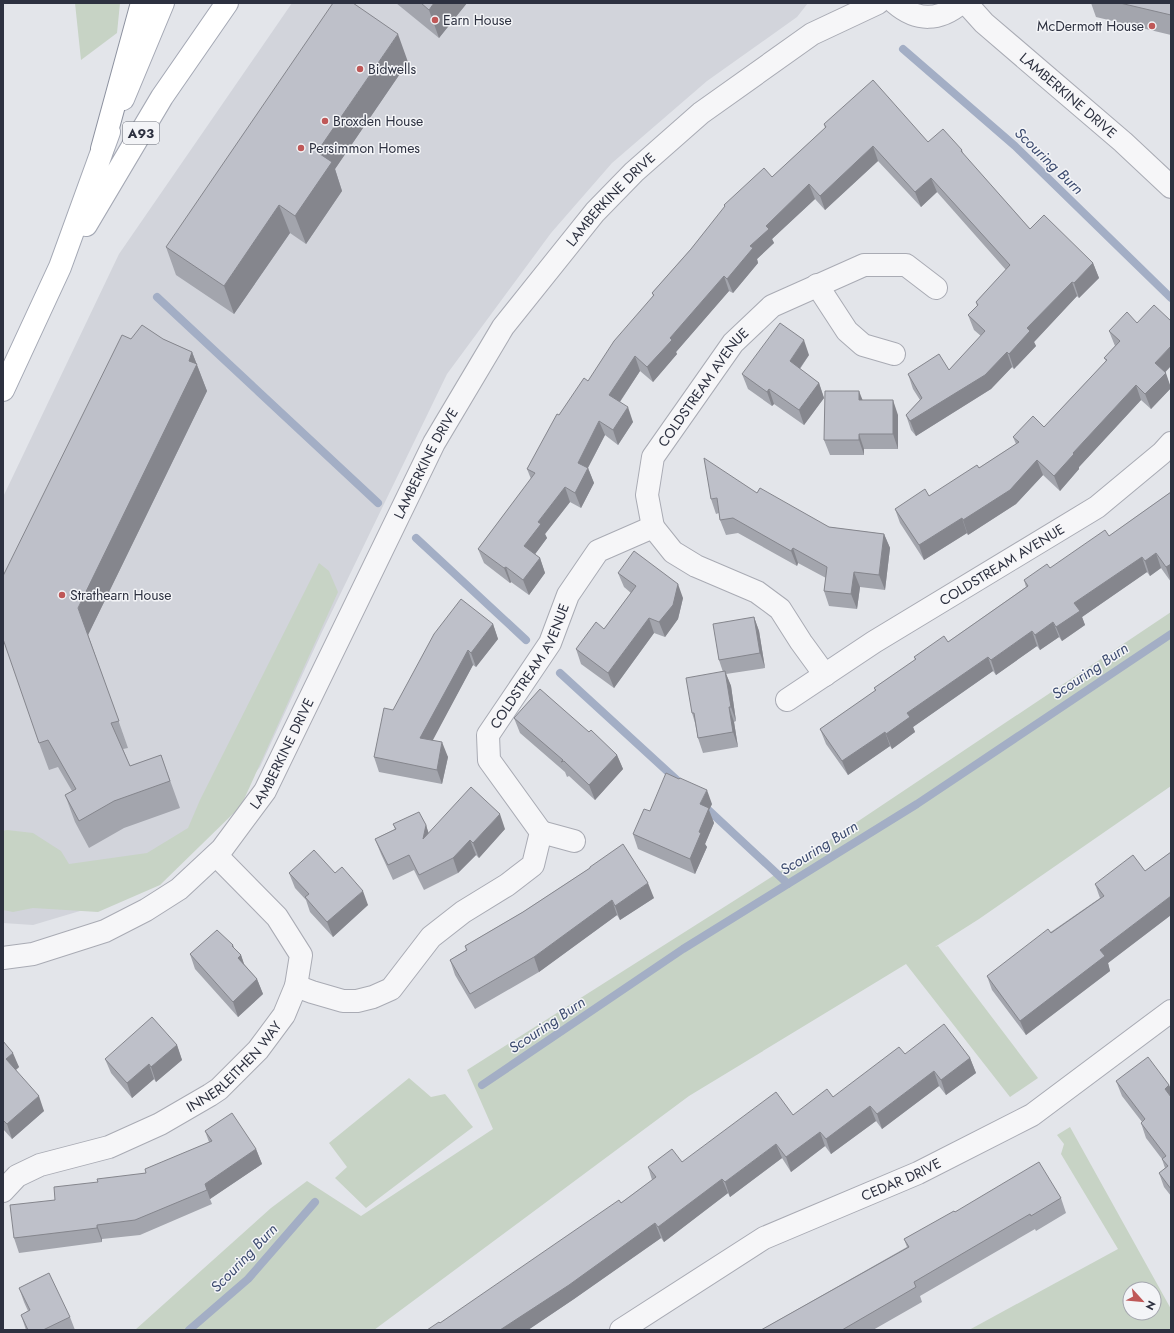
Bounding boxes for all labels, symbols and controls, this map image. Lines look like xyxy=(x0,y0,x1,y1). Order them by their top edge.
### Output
place label: Earn House xyxy=(443,10,512,30)
marker: Earn House xyxy=(430,15,440,25)
place label: McDermott House xyxy=(1037,16,1144,36)
marker: McDermott House xyxy=(1147,21,1157,31)
street label: LAMBERKINE DRIVE xyxy=(1015,48,1121,143)
place label: Bidwells xyxy=(368,59,416,79)
marker: Bidwells xyxy=(355,64,365,74)
place label: Broxden House xyxy=(333,111,423,131)
marker: Broxden House xyxy=(320,116,330,126)
road number: A93 xyxy=(123,122,159,144)
water label: Scouring Burn xyxy=(1010,122,1088,200)
place label: Persimmon Homes xyxy=(309,138,420,158)
marker: Persimmon Homes xyxy=(296,143,306,153)
street label: LAMBERKINE DRIVE xyxy=(561,148,660,251)
street label: COLDSTREAM AVENUE xyxy=(653,323,753,451)
street label: LAMBERKINE DRIVE xyxy=(389,404,463,522)
street label: COLDSTREAM AVENUE xyxy=(935,519,1068,610)
place label: Strathearn House xyxy=(70,585,171,605)
marker: Strathearn House xyxy=(57,590,67,600)
street label: COLDSTREAM AVENUE xyxy=(485,600,574,733)
water label: Scouring Burn xyxy=(1047,637,1133,705)
street label: LAMBERKINE DRIVE xyxy=(245,695,319,813)
water label: Scouring Burn xyxy=(776,815,862,881)
water label: Scouring Burn xyxy=(504,991,590,1059)
street label: INNERLEITHEN WAY xyxy=(182,1017,286,1117)
street label: CEDAR DRIVE xyxy=(858,1153,944,1206)
water label: Scouring Burn xyxy=(205,1219,283,1297)
north arrow xyxy=(1122,1281,1162,1321)
text: N xyxy=(1142,1298,1160,1313)

